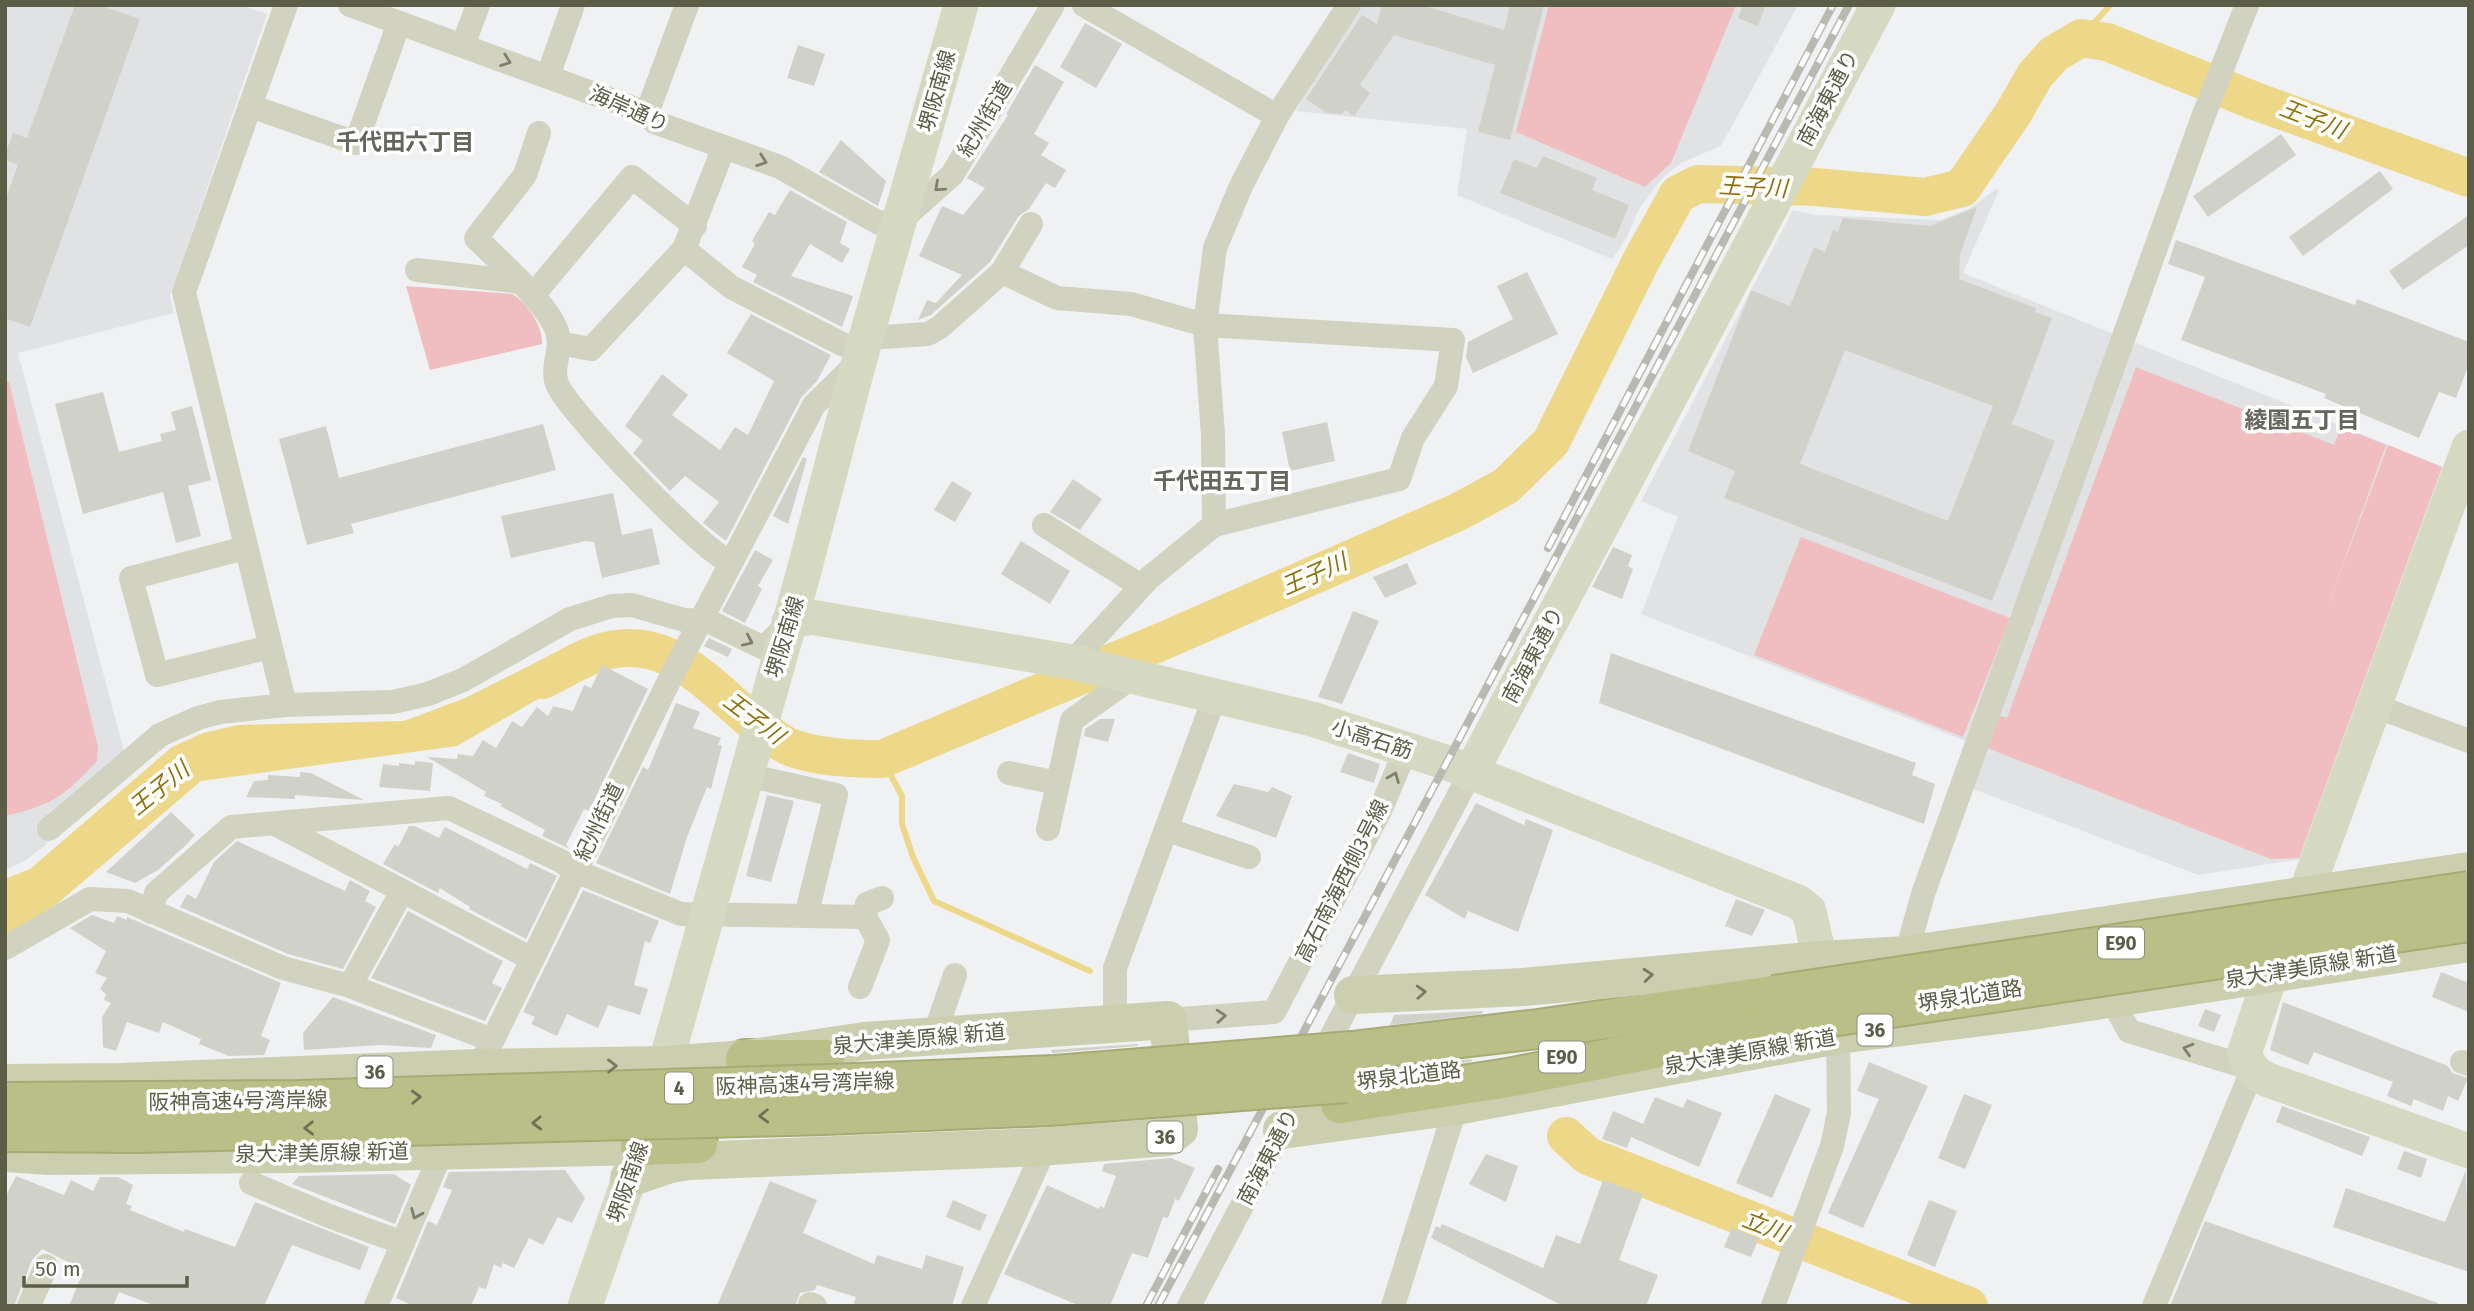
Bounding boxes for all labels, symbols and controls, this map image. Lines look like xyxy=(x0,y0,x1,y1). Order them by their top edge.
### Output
street label: 南海東通り xyxy=(1792,46,1864,150)
street label: 堺阪南線 xyxy=(913,47,961,135)
one-way arrow xyxy=(500,53,512,67)
street label: 紀州街道 xyxy=(952,76,1018,162)
street label: 海岸通り xyxy=(585,80,673,138)
water label: 王子川 xyxy=(2276,94,2353,146)
district label: 千代田六丁目 xyxy=(336,128,474,156)
one-way arrow xyxy=(756,152,768,166)
water label: 王子川 xyxy=(1718,171,1791,203)
one-way arrow xyxy=(934,179,947,191)
district label: 綾園五丁目 xyxy=(2245,406,2360,434)
district label: 千代田五丁目 xyxy=(1153,467,1291,495)
water label: 王子川 xyxy=(1277,546,1354,601)
street label: 堺阪南線 xyxy=(760,593,810,681)
street label: 南海東通り xyxy=(1497,603,1569,707)
one-way arrow xyxy=(741,633,753,647)
water label: 王子川 xyxy=(718,686,792,752)
street label: 小高石筋 xyxy=(1328,714,1416,764)
water label: 王子川 xyxy=(123,754,197,821)
one-way arrow xyxy=(1386,772,1400,784)
street label: 紀州街道 xyxy=(569,779,629,865)
street label: 高石南海西側3号線 xyxy=(1290,796,1394,966)
road number: E90 xyxy=(2098,928,2144,959)
street label: 泉大津美原線 新道 xyxy=(2223,941,2399,993)
one-way arrow xyxy=(1643,968,1654,983)
street label: 堺泉北道路 xyxy=(1916,975,2024,1017)
one-way arrow xyxy=(1416,984,1427,999)
one-way arrow xyxy=(1216,1009,1227,1024)
road number: 36 xyxy=(1857,1014,1892,1046)
street label: 泉大津美原線 新道 xyxy=(831,1018,1007,1060)
street label: 泉大津美原線 新道 xyxy=(1662,1024,1838,1080)
road number: E90 xyxy=(1539,1042,1585,1072)
one-way arrow xyxy=(2182,1043,2194,1058)
road number: 36 xyxy=(358,1056,392,1088)
street label: 堺泉北道路 xyxy=(1355,1057,1463,1095)
one-way arrow xyxy=(607,1058,618,1073)
street label: 阪神高速4号湾岸線 xyxy=(715,1068,895,1100)
road number: 4 xyxy=(665,1072,693,1104)
street label: 阪神高速4号湾岸線 xyxy=(148,1086,328,1116)
one-way arrow xyxy=(411,1089,422,1104)
street label: 南海東通り xyxy=(1232,1105,1304,1209)
one-way arrow xyxy=(758,1109,769,1124)
one-way arrow xyxy=(531,1115,542,1130)
one-way arrow xyxy=(304,1121,315,1136)
road number: 36 xyxy=(1148,1121,1182,1152)
street label: 泉大津美原線 新道 xyxy=(235,1138,409,1168)
street label: 堺阪南線 xyxy=(602,1138,654,1226)
water label: 立川 xyxy=(1739,1205,1794,1248)
one-way arrow xyxy=(410,1207,424,1219)
scale bar xyxy=(24,1244,187,1288)
text: 50 m xyxy=(35,1256,81,1282)

